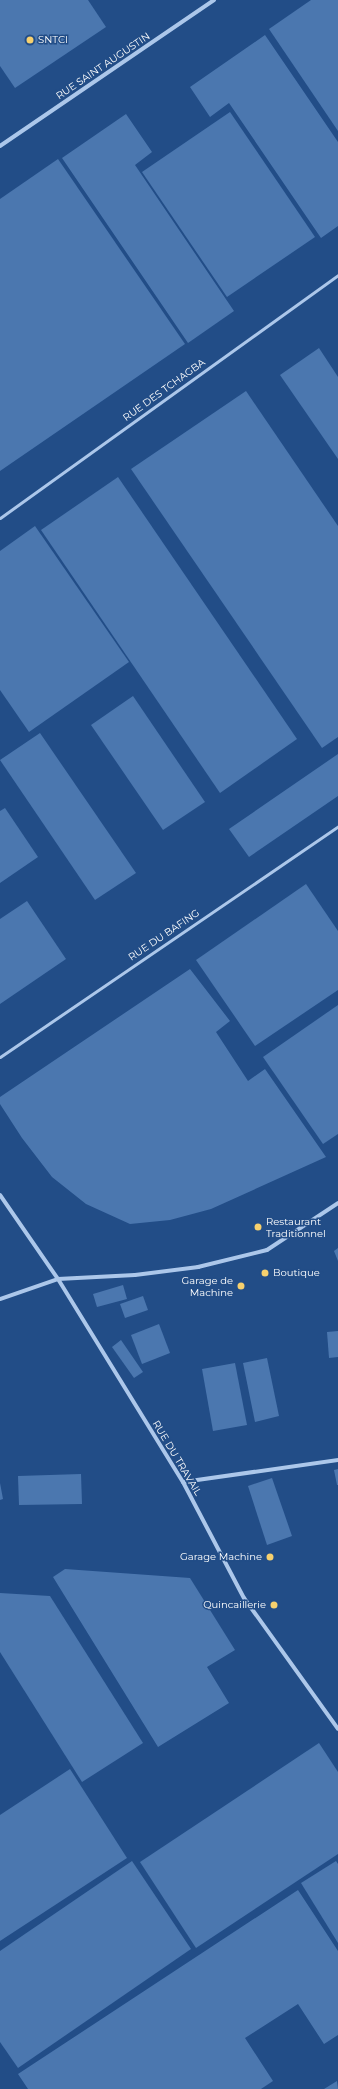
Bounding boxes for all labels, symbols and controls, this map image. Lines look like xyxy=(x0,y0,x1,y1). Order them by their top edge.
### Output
street label: RUE SAINT AUGUSTIN xyxy=(54,30,152,102)
place label: SNTCI xyxy=(38,34,68,46)
marker: SNTCI xyxy=(25,35,35,45)
street label: RUE DES TCHAGBA xyxy=(121,356,207,424)
street label: RUE DU BAFING xyxy=(126,907,202,963)
place label: Restaurant Traditionnel xyxy=(266,1215,326,1238)
marker: Restaurant Traditionnel xyxy=(253,1222,263,1232)
place label: Boutique xyxy=(273,1267,320,1279)
marker: Boutique xyxy=(260,1268,270,1278)
place label: Garage de Machine xyxy=(182,1274,233,1298)
marker: Garage de Machine xyxy=(236,1281,246,1291)
street label: RUE DU TRAVAIL xyxy=(150,1418,204,1498)
place label: Garage Machine xyxy=(180,1551,262,1563)
marker: Garage Machine xyxy=(265,1552,275,1562)
place label: Quincaillerie xyxy=(203,1599,266,1611)
marker: Quincaillerie xyxy=(269,1600,279,1610)

